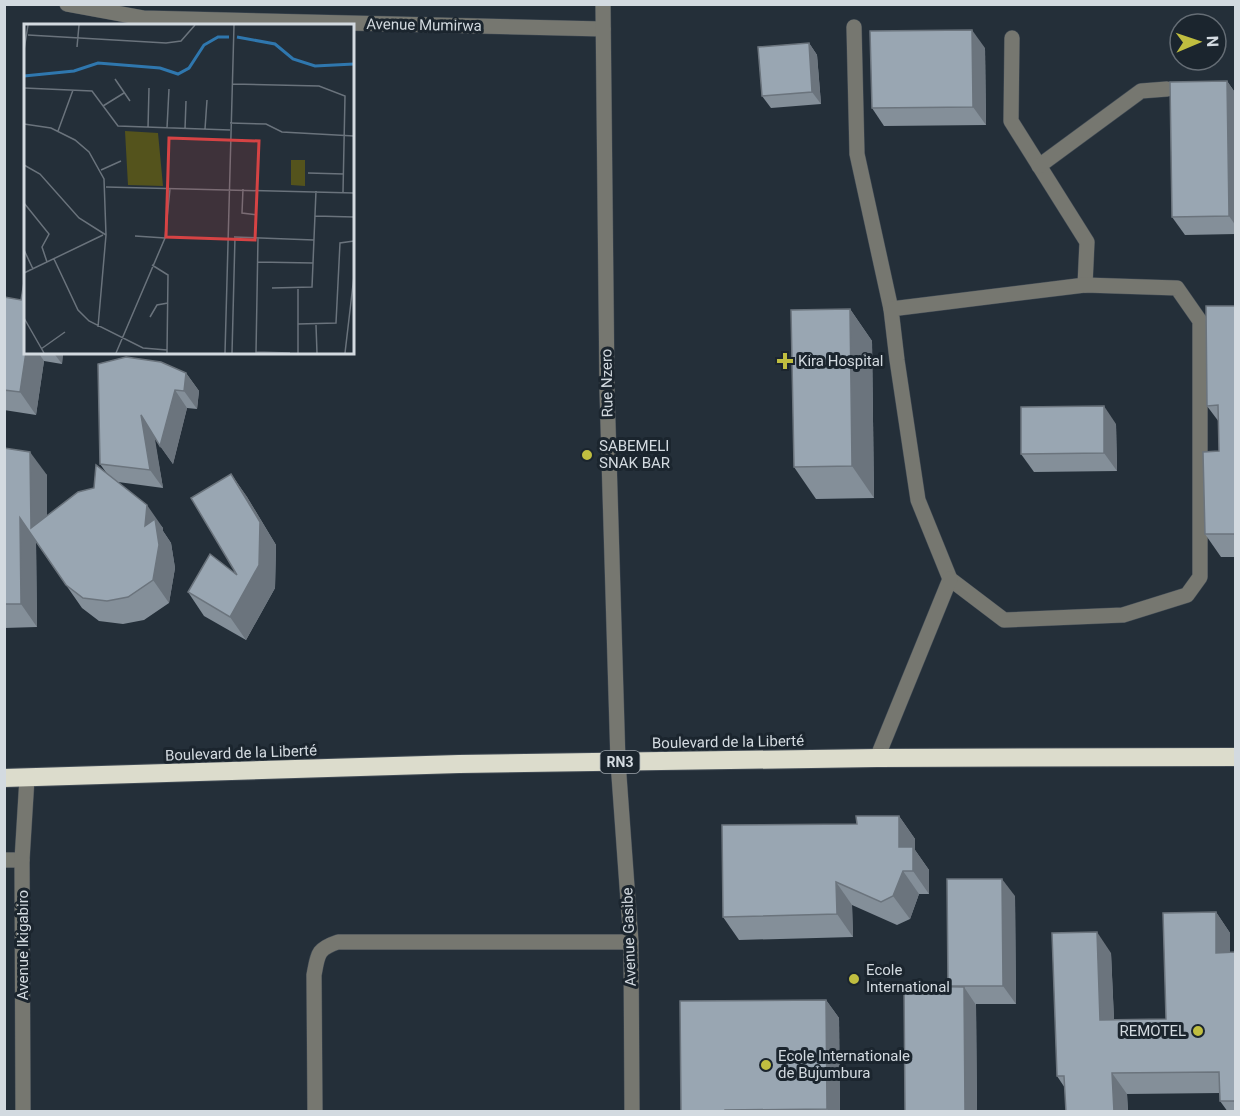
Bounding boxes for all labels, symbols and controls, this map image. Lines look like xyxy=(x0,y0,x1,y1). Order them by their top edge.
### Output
north arrow xyxy=(1168,12,1228,72)
street label: Avenue Mumirwa xyxy=(366,15,482,35)
inset map xyxy=(24,24,354,354)
text: N xyxy=(1203,36,1222,47)
street label: Rue Nzero xyxy=(597,349,617,417)
marker: Kira Hospital xyxy=(776,352,794,370)
place label: Kira Hospital xyxy=(798,352,884,370)
place label: SABEMELI SNAK BAR xyxy=(599,437,670,472)
marker: SABEMELI SNAK BAR xyxy=(580,448,594,462)
street label: Boulevard de la Liberté xyxy=(652,732,804,752)
street label: Boulevard de la Liberté xyxy=(165,741,317,765)
road number: RN3 xyxy=(600,751,640,773)
street label: Avenue Gasibe xyxy=(618,887,640,987)
street label: Avenue Ikigabiro xyxy=(14,890,32,1000)
place label: Ecole International xyxy=(866,961,950,996)
marker: Ecole International xyxy=(847,972,861,986)
place label: REMOTEL xyxy=(1119,1022,1186,1040)
marker: REMOTEL xyxy=(1191,1024,1205,1038)
place label: Ecole Internationale de Bujumbura xyxy=(778,1047,910,1082)
marker: Ecole Internationale de Bujumbura xyxy=(759,1058,773,1072)

